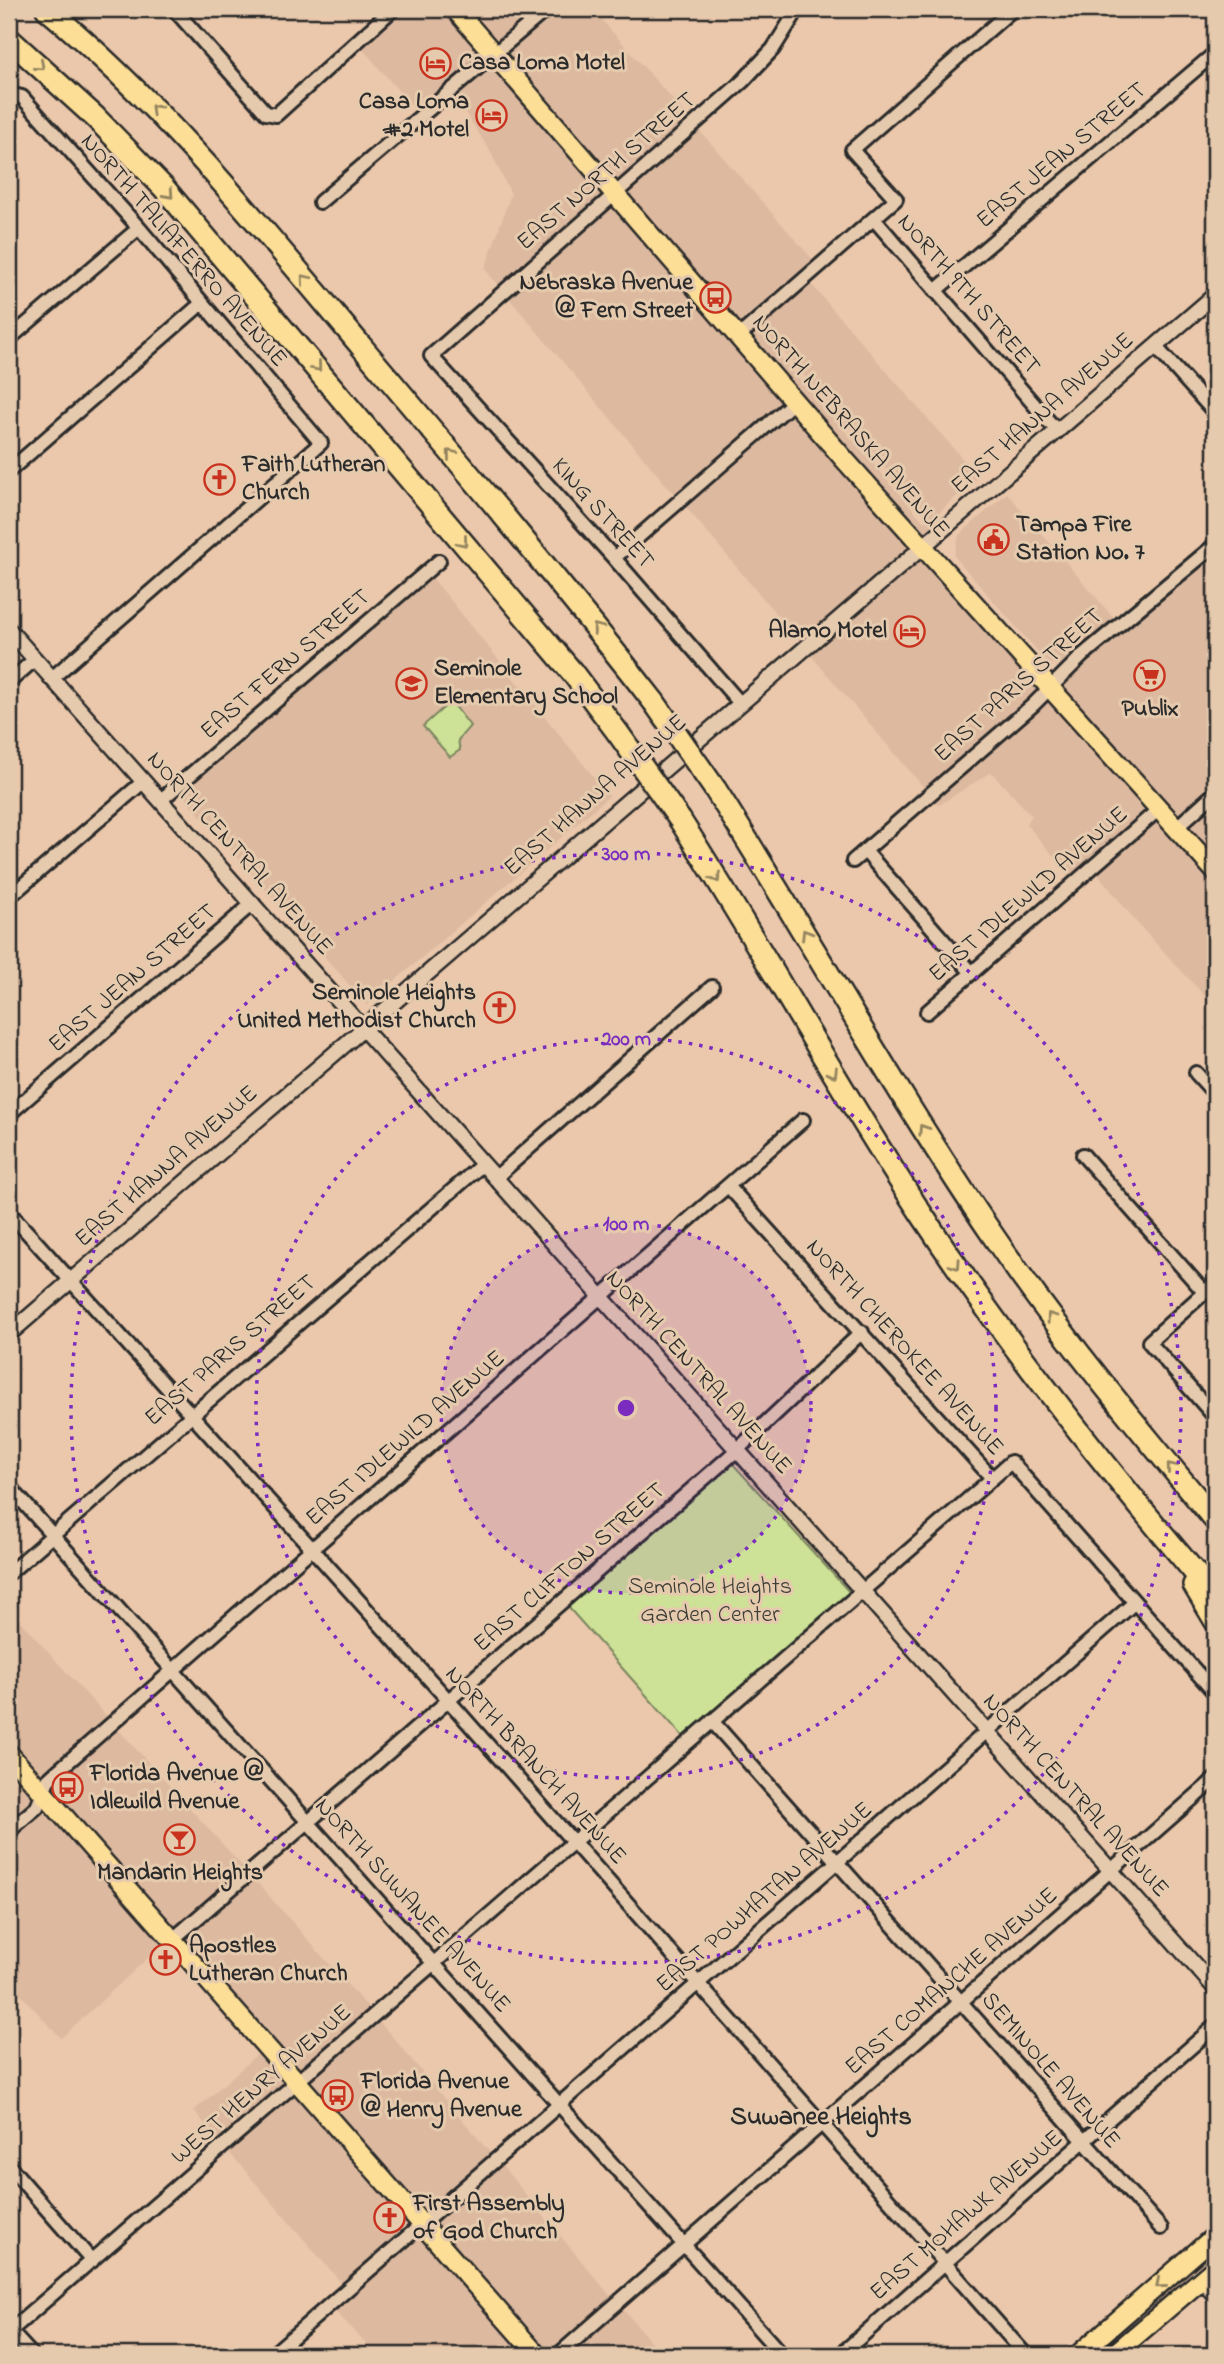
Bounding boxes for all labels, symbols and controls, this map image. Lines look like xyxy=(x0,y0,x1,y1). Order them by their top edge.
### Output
hotel icon: Casa Loma Motel xyxy=(419,46,453,80)
place label: Casa Loma Motel xyxy=(459,46,625,81)
one-way arrow xyxy=(31,58,44,70)
street label: EAST JEAN STREET xyxy=(969,74,1155,238)
street label: EAST NORTH STREET xyxy=(510,84,704,260)
place label: Casa Loma #2 Motel xyxy=(359,85,469,148)
hotel icon: Casa Loma #2 Motel xyxy=(475,99,509,133)
one-way arrow xyxy=(150,104,163,117)
street label: NORTH TALIAFERRO AVENUE xyxy=(71,126,295,376)
one-way arrow xyxy=(161,186,173,199)
street label: NORTH 9TH STREET xyxy=(888,207,1048,384)
place label: Nebraska Avenue @ Fern Street xyxy=(520,266,694,329)
one-way arrow xyxy=(301,275,313,288)
bus stop icon: Nebraska Avenue @ Fern Street xyxy=(699,280,733,314)
street label: NORTH NEBRASKA AVENUE xyxy=(743,307,957,547)
street label: EAST HANNA AVENUE xyxy=(944,324,1142,504)
one-way arrow xyxy=(309,359,321,372)
place label: Faith Lutheran Church xyxy=(241,448,385,511)
one-way arrow xyxy=(447,449,459,462)
street label: KING STREET xyxy=(542,450,662,578)
church icon: Faith Lutheran Church xyxy=(202,462,236,496)
place label: Tampa Fire Station No. 7 xyxy=(1016,508,1146,571)
public building icon: Tampa Fire Station No. 7 xyxy=(976,522,1010,556)
one-way arrow xyxy=(455,534,467,547)
street label: EAST FERN STREET xyxy=(193,581,379,749)
street label: EAST PARIS STREET xyxy=(927,600,1112,772)
place label: Alamo Motel xyxy=(768,614,887,649)
hotel icon: Alamo Motel xyxy=(893,614,927,648)
one-way arrow xyxy=(592,624,605,636)
place label: Seminole Elementary School xyxy=(434,652,618,716)
supermarket icon: Publix xyxy=(1133,658,1167,692)
school or university icon: Seminole Elementary School xyxy=(394,666,428,700)
place label: Publix xyxy=(1121,692,1179,727)
street label: EAST HANNA AVENUE xyxy=(497,706,695,886)
street label: NORTH CENTRAL AVENUE xyxy=(137,744,341,964)
street label: EAST IDLEWILD AVENUE xyxy=(922,798,1136,992)
text: 300 m xyxy=(601,840,650,870)
one-way arrow xyxy=(708,870,721,883)
street label: EAST JEAN STREET xyxy=(41,896,225,1062)
one-way arrow xyxy=(801,929,814,942)
place label: Seminole Heights United Methodist Church xyxy=(237,976,476,1039)
church icon: Seminole Heights United Methodist Church xyxy=(482,990,516,1024)
text: 200 m xyxy=(600,1025,651,1055)
one-way arrow xyxy=(825,1065,838,1078)
street label: EAST HANNA AVENUE xyxy=(68,1077,266,1257)
one-way arrow xyxy=(919,1124,932,1137)
text: 100 m xyxy=(603,1210,649,1240)
street label: NORTH CHEROKEE AVENUE xyxy=(797,1232,1011,1464)
one-way arrow xyxy=(947,1257,960,1270)
street label: NORTH CENTRAL AVENUE xyxy=(596,1263,800,1483)
street label: EAST PARIS STREET xyxy=(138,1266,325,1435)
one-way arrow xyxy=(1047,1313,1059,1325)
street label: EAST IDLEWILD AVENUE xyxy=(299,1342,513,1536)
centre of rings xyxy=(614,1396,638,1420)
one-way arrow xyxy=(1167,1463,1179,1476)
street label: EAST CLIFTON STREET xyxy=(466,1474,674,1661)
park label: Seminole Heights Garden Center xyxy=(628,1570,792,1633)
street label: NORTH BRANCH AVENUE xyxy=(436,1659,634,1873)
street label: NORTH CENTRAL AVENUE xyxy=(973,1686,1177,1906)
place label: Florida Avenue @ Idlewild Avenue xyxy=(89,1757,264,1820)
bus stop icon: Florida Avenue @ Idlewild Avenue xyxy=(50,1771,84,1805)
street label: NORTH SUWANEE AVENUE xyxy=(306,1791,518,2021)
street label: EAST POWHATAN AVENUE xyxy=(649,1794,881,2002)
bar icon: Mandarin Heights xyxy=(163,1822,197,1856)
place label: Mandarin Heights xyxy=(97,1856,263,1892)
street label: EAST COMANCHE AVENUE xyxy=(838,1879,1066,2085)
place label: Apostles Lutheran Church xyxy=(189,1929,348,1992)
church icon: Apostles Lutheran Church xyxy=(149,1943,183,1977)
street label: SEMINOLE AVENUE xyxy=(972,1985,1128,2157)
street label: WEST HENRY AVENUE xyxy=(164,1996,360,2174)
place label: Florida Avenue @ Henry Avenue xyxy=(360,2065,523,2129)
bus stop icon: Florida Avenue @ Henry Avenue xyxy=(321,2079,355,2113)
district label: Suwanee Heights xyxy=(730,2099,912,2138)
street label: EAST MOHAWK AVENUE xyxy=(863,2122,1071,2310)
place label: First Assembly of God Church xyxy=(412,2187,565,2250)
church icon: First Assembly of God Church xyxy=(373,2201,407,2235)
one-way arrow xyxy=(1156,2276,1169,2288)

